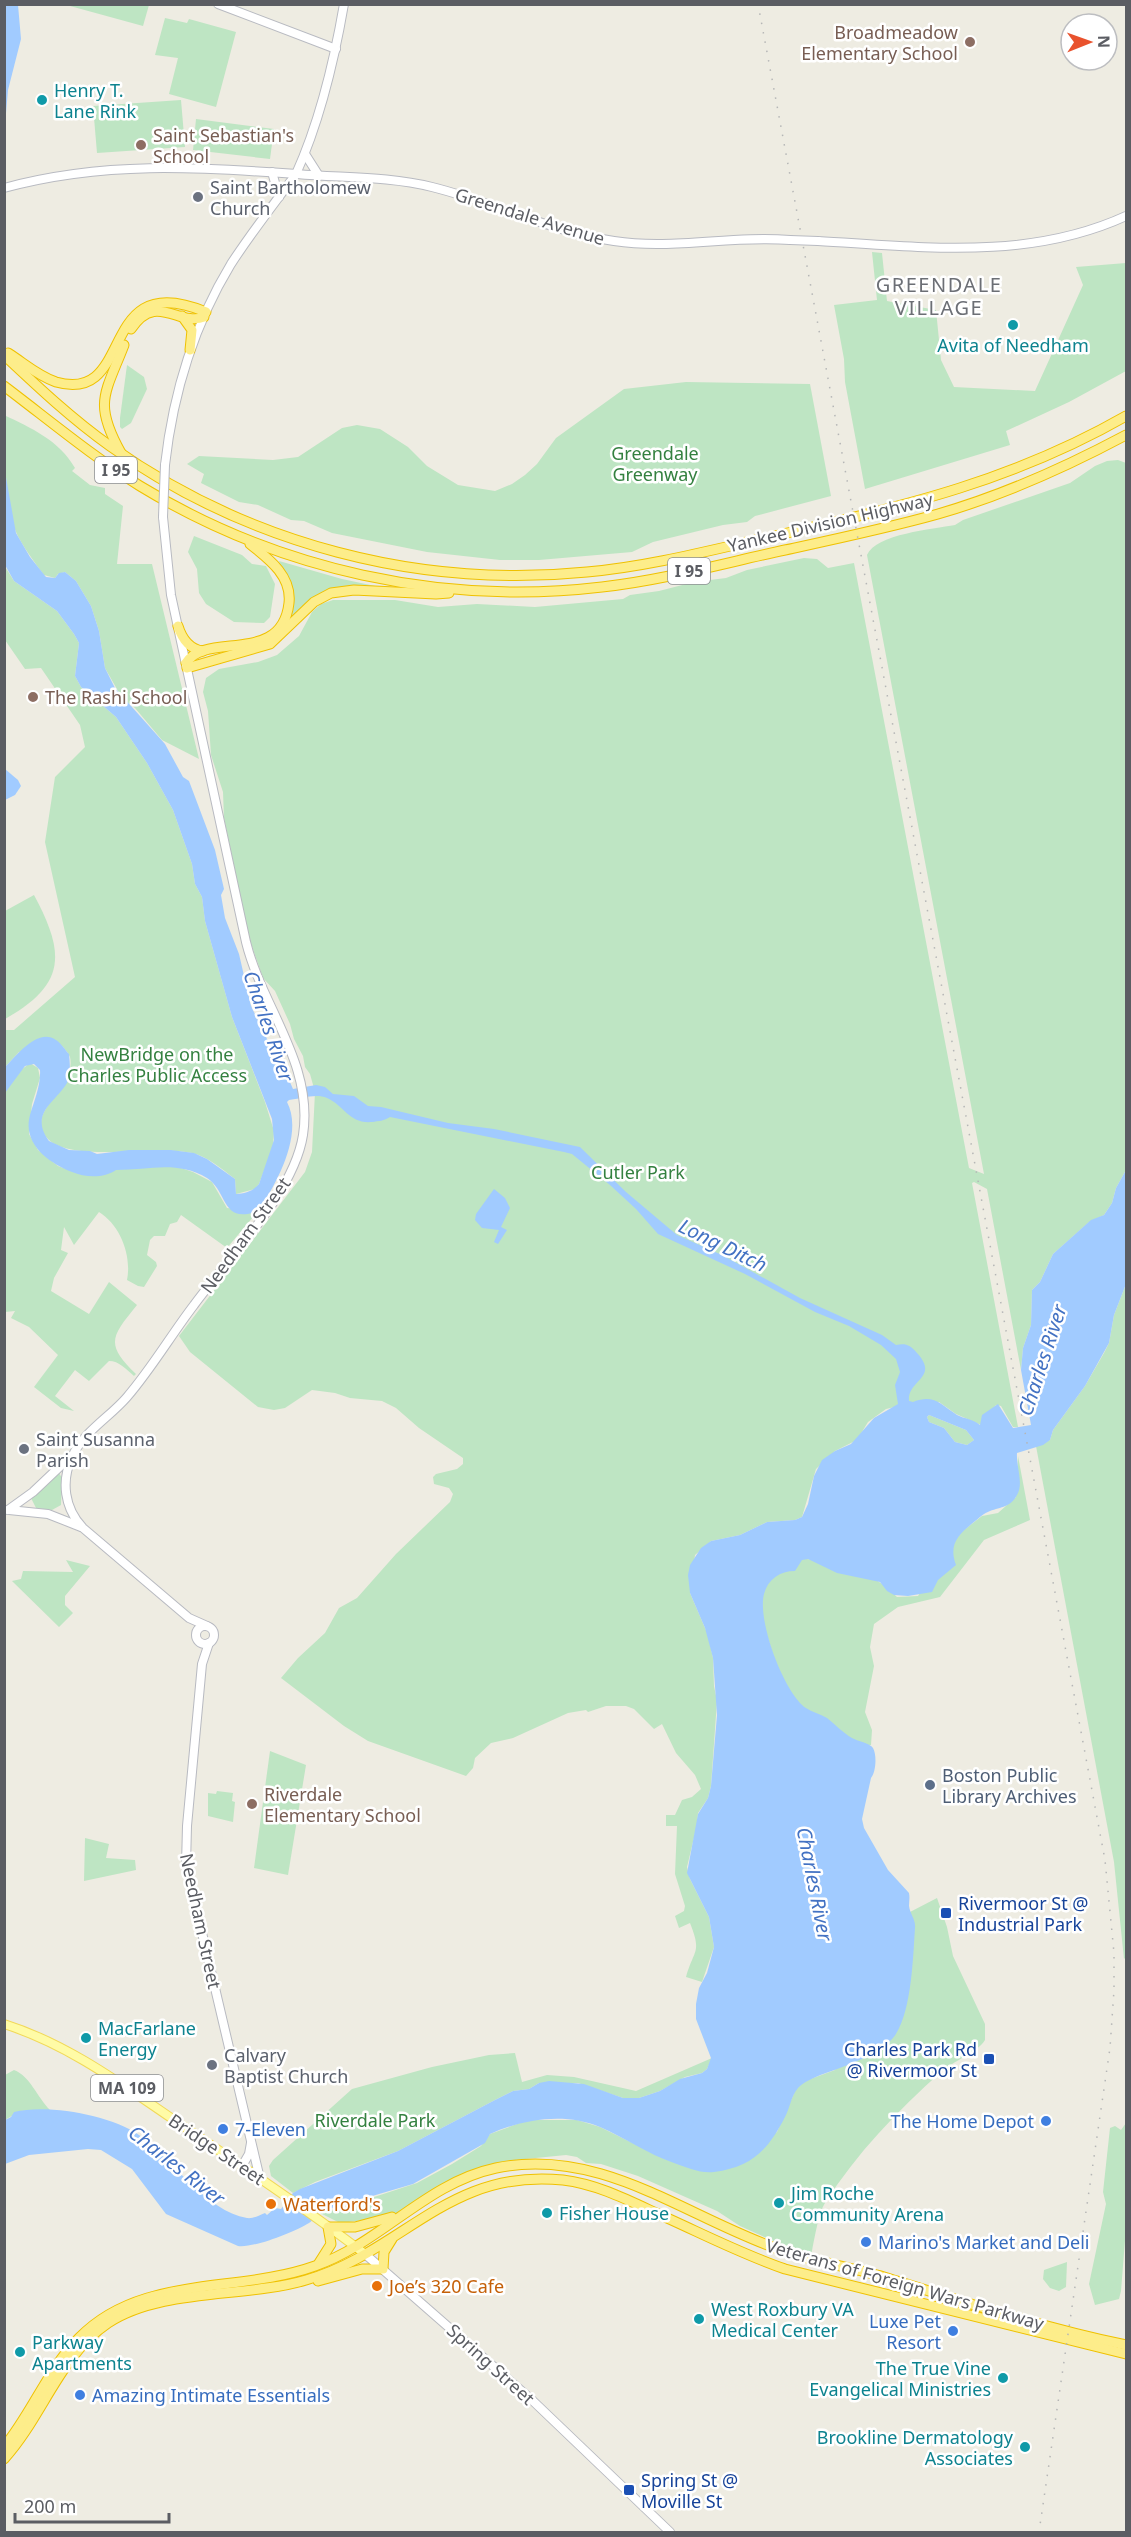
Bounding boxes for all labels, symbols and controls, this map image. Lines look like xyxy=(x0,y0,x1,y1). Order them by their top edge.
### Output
north arrow xyxy=(1059,12,1119,72)
place label: Broadmeadow Elementary School xyxy=(801,20,958,65)
marker: Broadmeadow Elementary School xyxy=(963,35,977,49)
text: N xyxy=(1093,35,1115,48)
place label: Henry T. Lane Rink xyxy=(54,78,136,123)
marker: Henry T. Lane Rink xyxy=(35,93,49,107)
place label: Saint Sebastian's School xyxy=(153,123,294,168)
marker: Saint Sebastian's School xyxy=(134,138,148,152)
place label: Saint Bartholomew Church xyxy=(210,175,371,220)
street label: Greendale Avenue xyxy=(452,182,608,250)
marker: Saint Bartholomew Church xyxy=(191,190,205,204)
district label: GREENDALE VILLAGE xyxy=(876,271,1002,321)
marker: Avita of Needham xyxy=(1006,318,1020,332)
place label: Avita of Needham xyxy=(937,333,1089,357)
park label: Greendale Greenway xyxy=(611,441,699,486)
road number: I 95 xyxy=(95,457,137,483)
street label: Yankee Division Highway xyxy=(725,486,936,557)
road number: I 95 xyxy=(668,558,710,584)
place label: The Rashi School xyxy=(45,685,187,709)
marker: The Rashi School xyxy=(26,690,40,704)
water label: Charles River xyxy=(237,967,301,1086)
park label: NewBridge on the Charles Public Access xyxy=(67,1042,247,1087)
park label: Cutler Park xyxy=(591,1160,685,1184)
street label: Needham Street xyxy=(195,1172,296,1298)
water label: Long Ditch xyxy=(674,1212,772,1278)
water label: Charles River xyxy=(1011,1300,1073,1419)
place label: Saint Susanna Parish xyxy=(36,1427,155,1472)
marker: Saint Susanna Parish xyxy=(17,1442,31,1456)
place label: Boston Public Library Archives xyxy=(942,1763,1077,1808)
marker: Boston Public Library Archives xyxy=(923,1778,937,1792)
place label: Riverdale Elementary School xyxy=(264,1782,421,1827)
marker: Riverdale Elementary School xyxy=(245,1797,259,1811)
water label: Charles River xyxy=(791,1825,839,1944)
street label: Needham Street xyxy=(175,1851,227,1991)
place label: Rivermoor St @ Industrial Park xyxy=(958,1891,1089,1936)
marker: Rivermoor St @ Industrial Park xyxy=(939,1906,953,1920)
place label: MacFarlane Energy xyxy=(98,2016,196,2061)
marker: MacFarlane Energy xyxy=(79,2031,93,2045)
place label: Charles Park Rd @ Rivermoor St xyxy=(844,2037,977,2082)
place label: Calvary Baptist Church xyxy=(224,2043,348,2088)
marker: Charles Park Rd @ Rivermoor St xyxy=(982,2052,996,2066)
marker: Calvary Baptist Church xyxy=(205,2058,219,2072)
road number: MA 109 xyxy=(91,2075,163,2101)
street label: Bridge Street xyxy=(164,2108,270,2190)
park label: Riverdale Park xyxy=(315,2108,436,2132)
place label: The Home Depot xyxy=(890,2109,1034,2133)
marker: The Home Depot xyxy=(1039,2114,1053,2128)
place label: 7-Eleven xyxy=(235,2117,306,2141)
water label: Charles River xyxy=(123,2119,232,2212)
marker: 7-Eleven xyxy=(216,2122,230,2136)
place label: Jim Roche Community Arena xyxy=(789,2181,944,2226)
place label: Waterford's xyxy=(283,2192,381,2216)
marker: Jim Roche Community Arena xyxy=(772,2196,786,2210)
marker: Waterford's xyxy=(264,2197,278,2211)
place label: Fisher House xyxy=(559,2201,669,2225)
marker: Fisher House xyxy=(540,2206,554,2220)
place label: Marino's Market and Deli xyxy=(878,2230,1090,2254)
street label: Veterans of Foreign Wars Parkway xyxy=(763,2233,1048,2335)
marker: Marino's Market and Deli xyxy=(859,2235,873,2249)
place label: Joe’s 320 Cafe xyxy=(387,2274,504,2298)
marker: Joe’s 320 Cafe xyxy=(370,2279,384,2293)
place label: West Roxbury VA Medical Center xyxy=(711,2297,854,2342)
place label: Luxe Pet Resort xyxy=(869,2309,941,2354)
marker: West Roxbury VA Medical Center xyxy=(692,2312,706,2326)
street label: Spring Street xyxy=(442,2318,540,2410)
marker: Luxe Pet Resort xyxy=(946,2324,960,2338)
place label: Parkway Apartments xyxy=(32,2330,132,2375)
marker: Parkway Apartments xyxy=(13,2345,27,2359)
place label: The True Vine Evangelical Ministries xyxy=(809,2356,991,2401)
marker: The True Vine Evangelical Ministries xyxy=(996,2371,1010,2385)
place label: Amazing Intimate Essentials xyxy=(92,2383,330,2407)
marker: Amazing Intimate Essentials xyxy=(73,2388,87,2402)
place label: Brookline Dermatology Associates xyxy=(817,2425,1014,2470)
marker: Brookline Dermatology Associates xyxy=(1018,2440,1032,2454)
place label: Spring St @ Moville St xyxy=(641,2468,738,2513)
marker: Spring St @ Moville St xyxy=(622,2483,636,2497)
scale bar xyxy=(15,2486,170,2524)
text: 200 m xyxy=(24,2494,76,2518)

